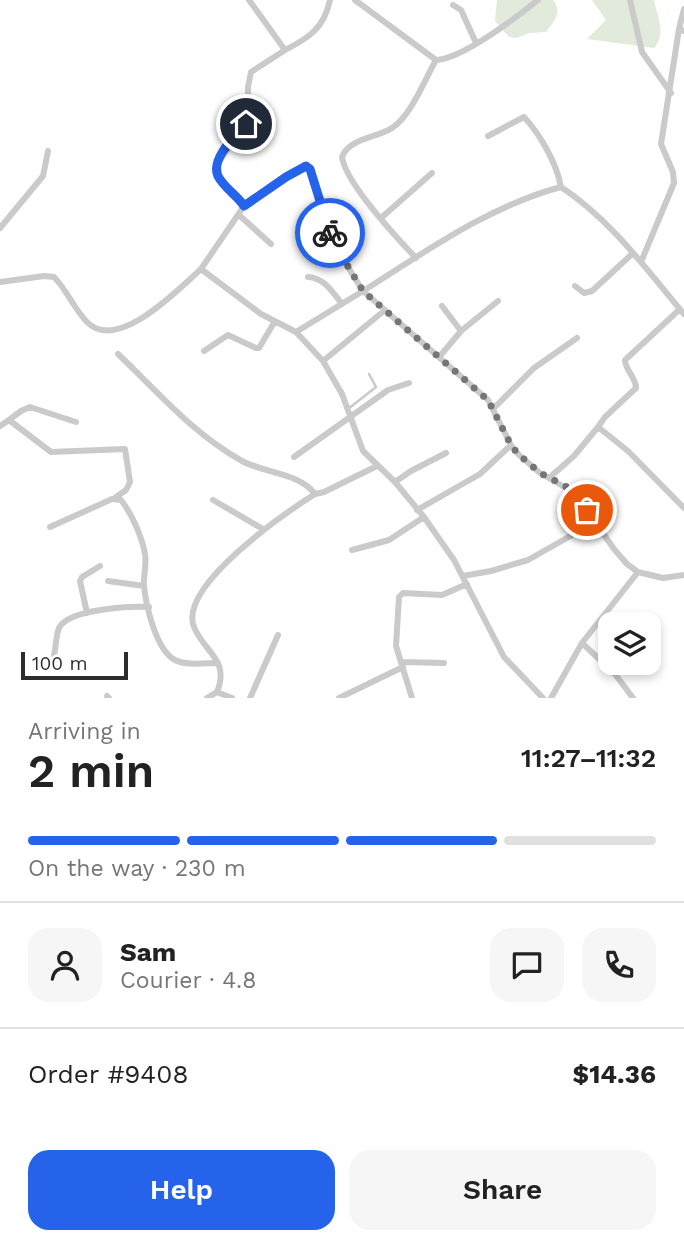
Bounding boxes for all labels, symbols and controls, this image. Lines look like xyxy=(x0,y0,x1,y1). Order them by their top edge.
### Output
pin xyxy=(216,94,276,154)
icon: home xyxy=(227,105,265,143)
courier xyxy=(295,198,365,268)
icon: bike xyxy=(311,214,349,252)
pin xyxy=(557,480,617,540)
icon: bag xyxy=(568,491,606,529)
map controls xyxy=(598,612,661,675)
button: layers xyxy=(598,612,661,675)
scale bar xyxy=(21,649,128,681)
text: 100 m xyxy=(32,652,88,675)
text: Arriving in xyxy=(28,718,141,745)
text: 11:27–11:32 xyxy=(521,743,656,773)
text: 2 min xyxy=(28,744,154,798)
text: On the way · 230 m xyxy=(28,855,246,882)
button: person xyxy=(28,928,102,1002)
button: chat xyxy=(490,928,564,1002)
button: phone xyxy=(582,928,656,1002)
text: Sam xyxy=(120,937,176,967)
text: Courier · 4.8 xyxy=(120,967,256,994)
text: Order #9408 xyxy=(28,1059,188,1089)
text: $14.36 xyxy=(572,1059,656,1089)
button: Help xyxy=(28,1150,335,1230)
button: Share xyxy=(349,1150,656,1230)

